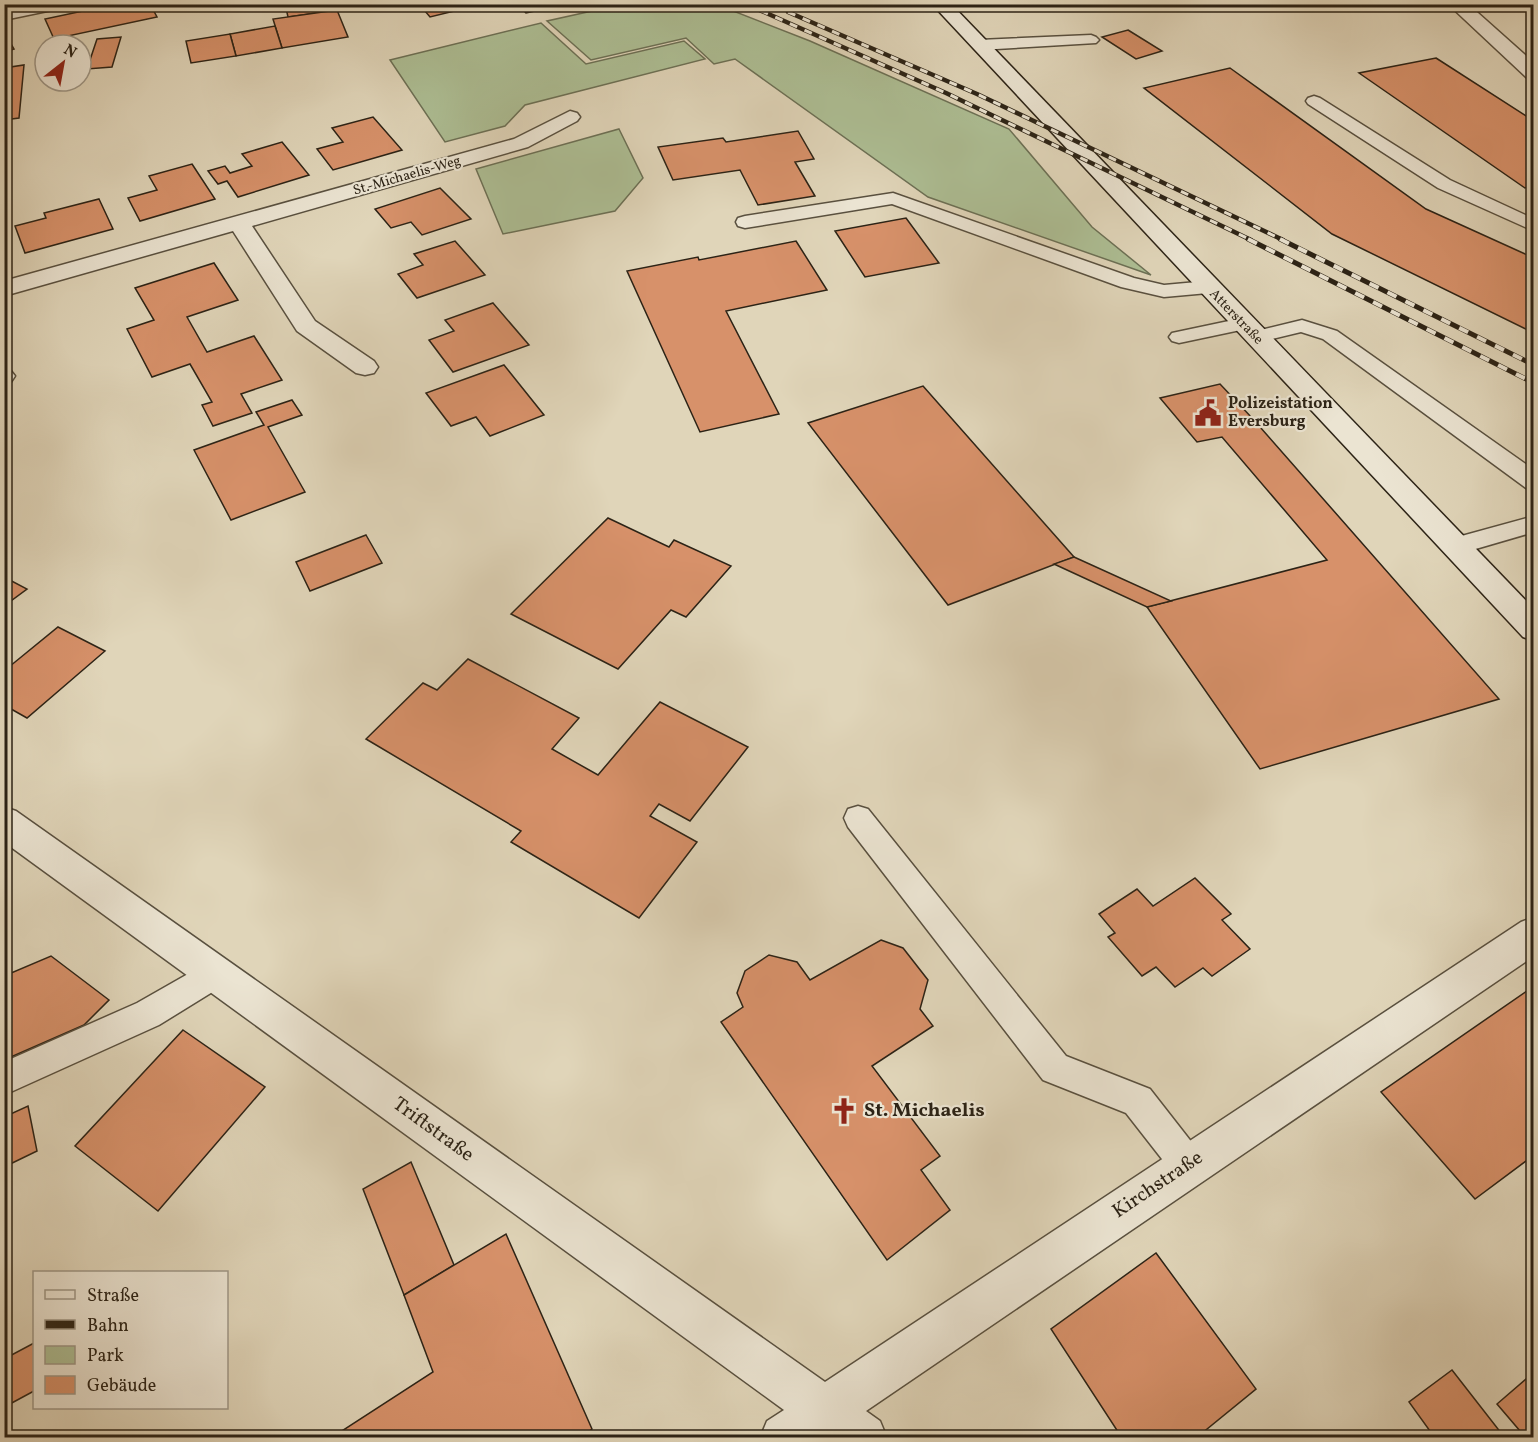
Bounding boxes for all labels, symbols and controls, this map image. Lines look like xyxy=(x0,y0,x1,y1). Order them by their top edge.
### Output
north arrow xyxy=(33,33,93,93)
text: N xyxy=(59,39,81,64)
street label: St.-Michaelis-Weg xyxy=(351,152,463,200)
street label: Atterstraße xyxy=(1205,285,1268,349)
place label: Polizeistation Eversburg xyxy=(1228,393,1333,433)
public building icon: Polizeistation Eversburg xyxy=(1193,398,1223,428)
street label: Triftstraße xyxy=(387,1091,479,1169)
church icon: St. Michaelis xyxy=(829,1096,859,1126)
place label: St. Michaelis xyxy=(864,1097,985,1125)
street label: Kirchstraße xyxy=(1107,1144,1209,1226)
legend xyxy=(33,1271,228,1409)
text: Straße xyxy=(87,1284,139,1309)
text: Bahn xyxy=(87,1314,129,1339)
text: Park xyxy=(87,1344,124,1369)
text: Gebäude xyxy=(87,1374,156,1399)

